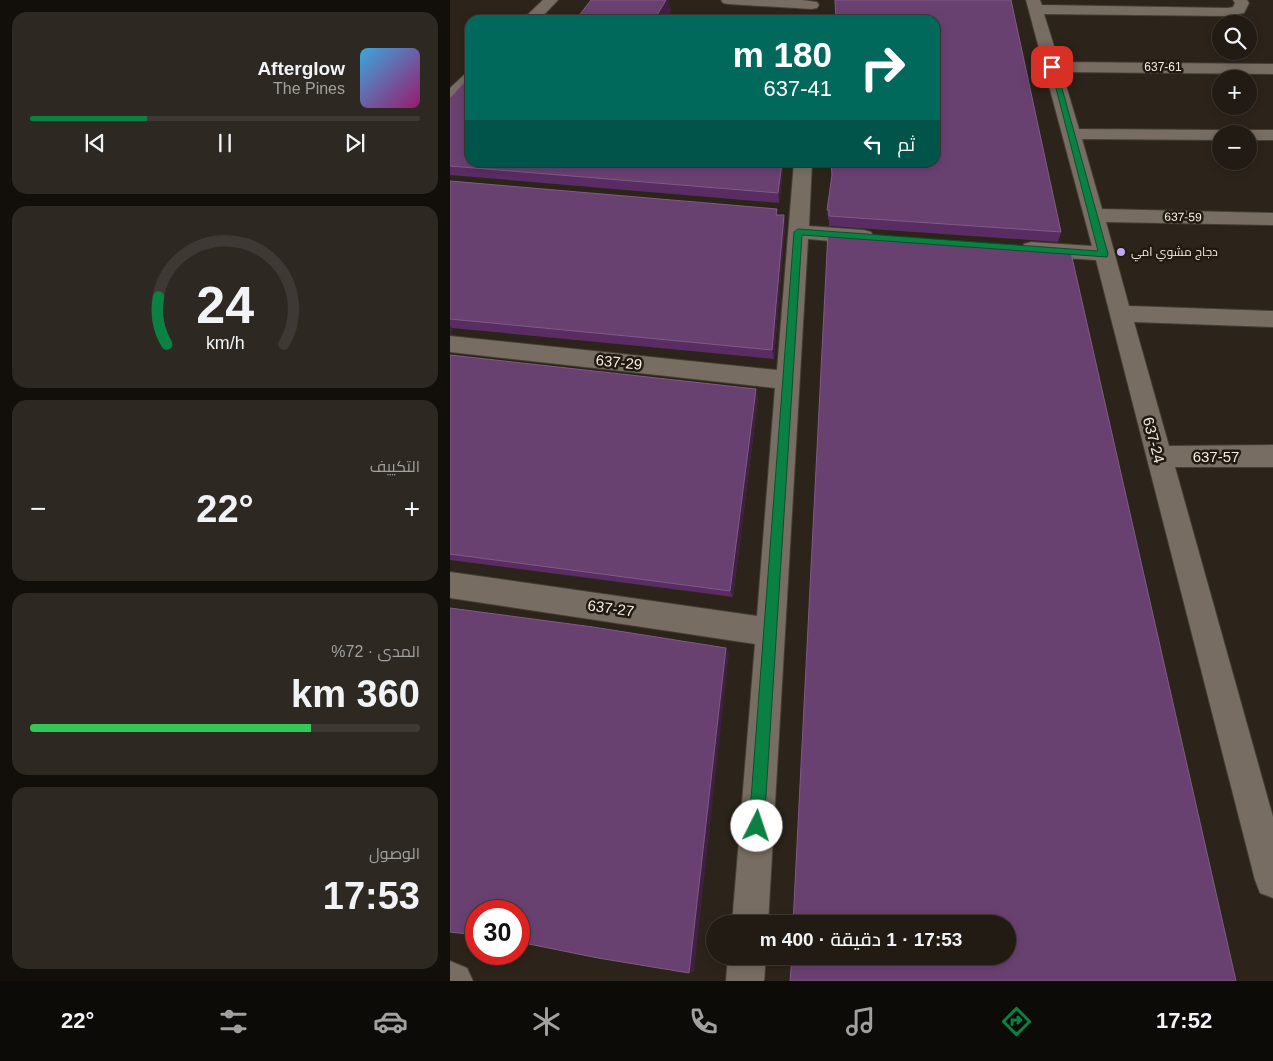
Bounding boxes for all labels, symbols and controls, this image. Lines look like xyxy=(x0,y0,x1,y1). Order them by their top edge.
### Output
map controls xyxy=(1212,15,1257,170)
button: search xyxy=(1212,15,1257,60)
text: 180 m xyxy=(733,35,832,74)
icon: right xyxy=(850,35,915,100)
pin xyxy=(1031,46,1073,88)
icon: arrive xyxy=(1038,53,1066,81)
text: Afterglow xyxy=(257,58,345,79)
street label: 637-61 xyxy=(1144,60,1182,74)
button: + xyxy=(1212,70,1257,115)
text: 637-41 xyxy=(763,76,832,101)
text: The Pines xyxy=(273,80,345,97)
button: − xyxy=(1212,125,1257,170)
icon: previous xyxy=(81,129,109,157)
icon: pause xyxy=(211,129,239,157)
icon: next xyxy=(341,129,369,157)
icon: left xyxy=(859,130,887,158)
text: ثم xyxy=(897,134,915,155)
street label: 637-59 xyxy=(1164,210,1202,224)
place label: دجاج مشوي امي xyxy=(1131,245,1218,262)
marker: دجاج مشوي امي xyxy=(1115,246,1127,258)
text: 24 xyxy=(196,276,254,334)
text: km/h xyxy=(206,333,244,353)
street label: 637-29 xyxy=(595,351,643,373)
street label: 637-24 xyxy=(1140,415,1168,465)
street label: 637-57 xyxy=(1193,448,1239,465)
text: التكييف xyxy=(370,458,420,475)
text: 22° xyxy=(196,488,254,530)
text: − xyxy=(30,493,46,524)
text: + xyxy=(404,493,420,524)
street label: 637-27 xyxy=(587,596,635,620)
text: المدى · 72% xyxy=(331,643,420,660)
text: 360 km xyxy=(291,673,420,715)
position arrow xyxy=(730,799,782,851)
text: الوصول xyxy=(369,845,420,862)
text: 17:53 xyxy=(323,875,420,917)
speed limit sign: 30 xyxy=(465,900,530,965)
text: 17:53 · 1 دقيقة · 400 m xyxy=(760,929,962,950)
icon: filters xyxy=(216,1004,251,1039)
icon: car xyxy=(373,1004,408,1039)
icon: climate xyxy=(529,1004,564,1039)
icon: phone xyxy=(686,1004,721,1039)
icon: music xyxy=(843,1004,878,1039)
icon: directions xyxy=(999,1004,1034,1039)
text: 22° xyxy=(61,1008,94,1033)
text: 17:52 xyxy=(1156,1008,1212,1033)

